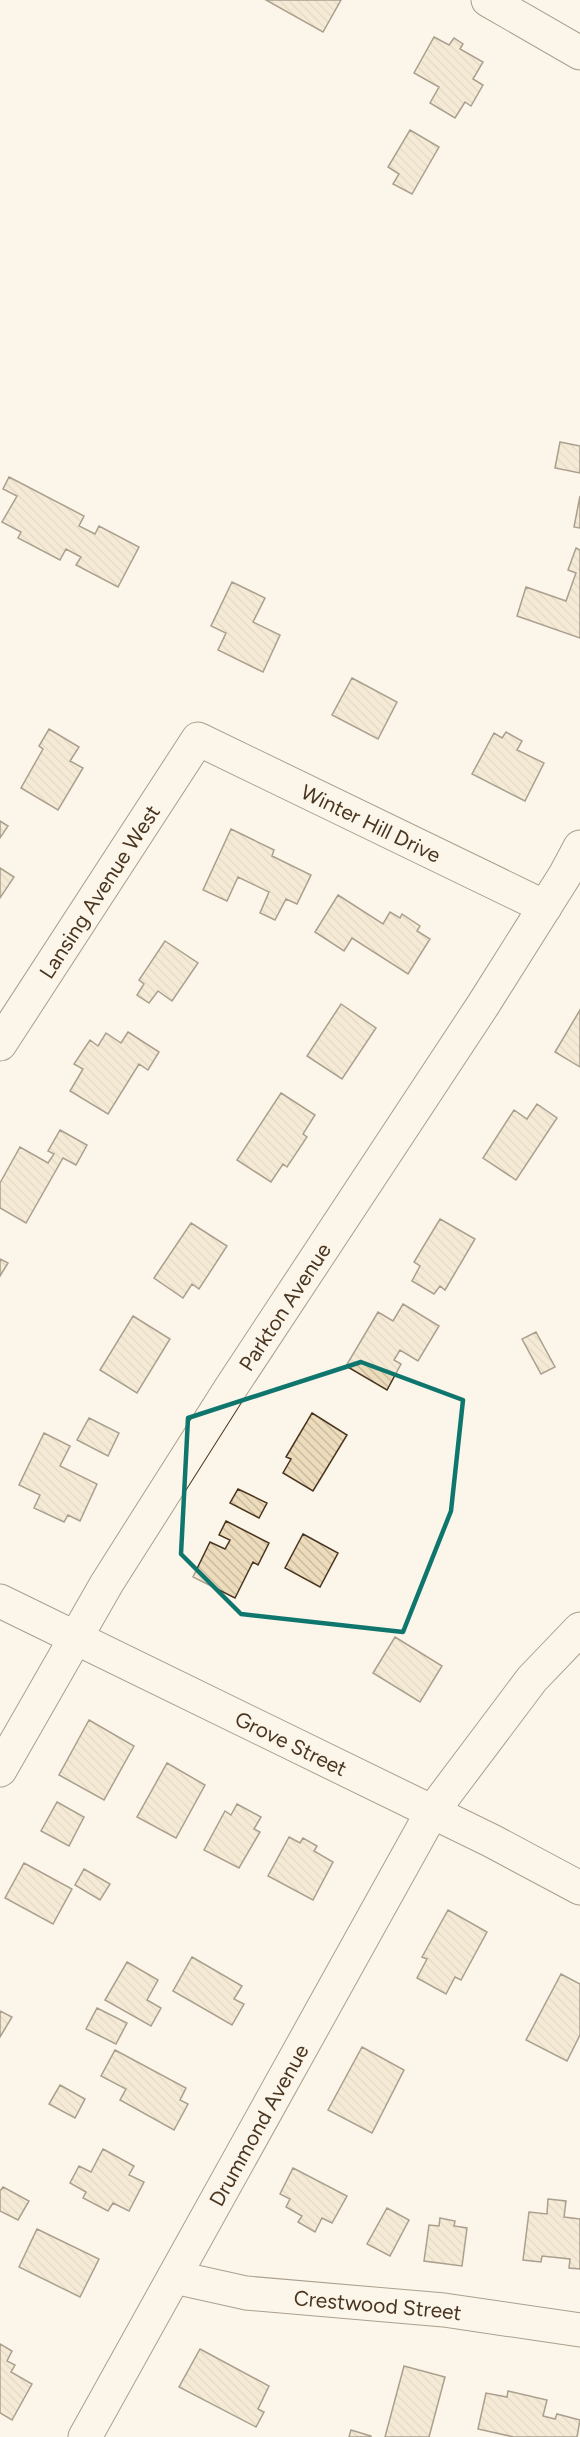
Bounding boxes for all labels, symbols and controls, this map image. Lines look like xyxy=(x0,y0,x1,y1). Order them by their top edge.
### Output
street label: Winter Hill Drive xyxy=(297,778,445,867)
street label: Lansing Avenue West xyxy=(34,800,165,983)
street label: Parkton Avenue xyxy=(233,1238,336,1375)
street label: Grove Street xyxy=(231,1705,351,1781)
street label: Drummond Avenue xyxy=(203,2039,313,2210)
street label: Crestwood Street xyxy=(293,2285,463,2325)

